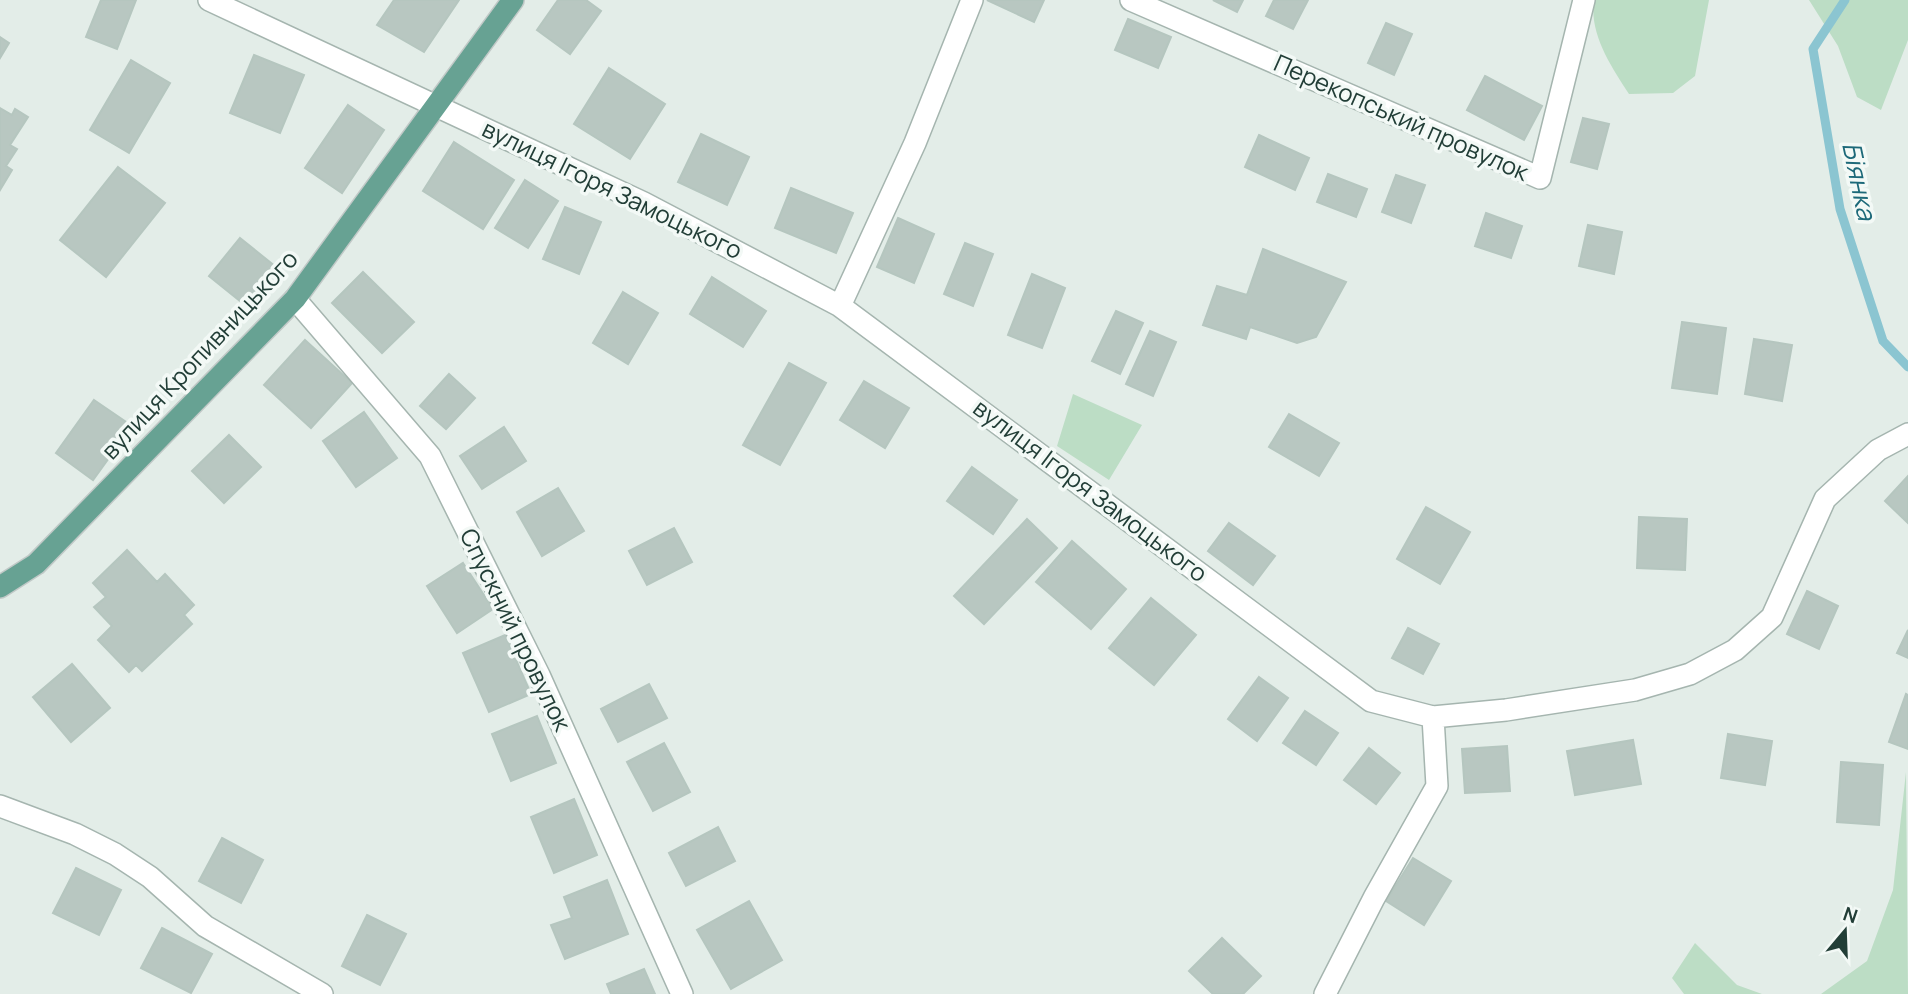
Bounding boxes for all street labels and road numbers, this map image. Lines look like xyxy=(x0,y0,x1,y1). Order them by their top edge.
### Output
street label: Перекопський провулок xyxy=(1269,46,1535,188)
street label: вулиця Ігоря Замоцького xyxy=(477,111,748,266)
street label: вулиця Кропивницького xyxy=(93,242,305,466)
street label: вулиця Ігоря Замоцького xyxy=(967,391,1215,589)
street label: Спускний провулок xyxy=(453,523,580,737)

